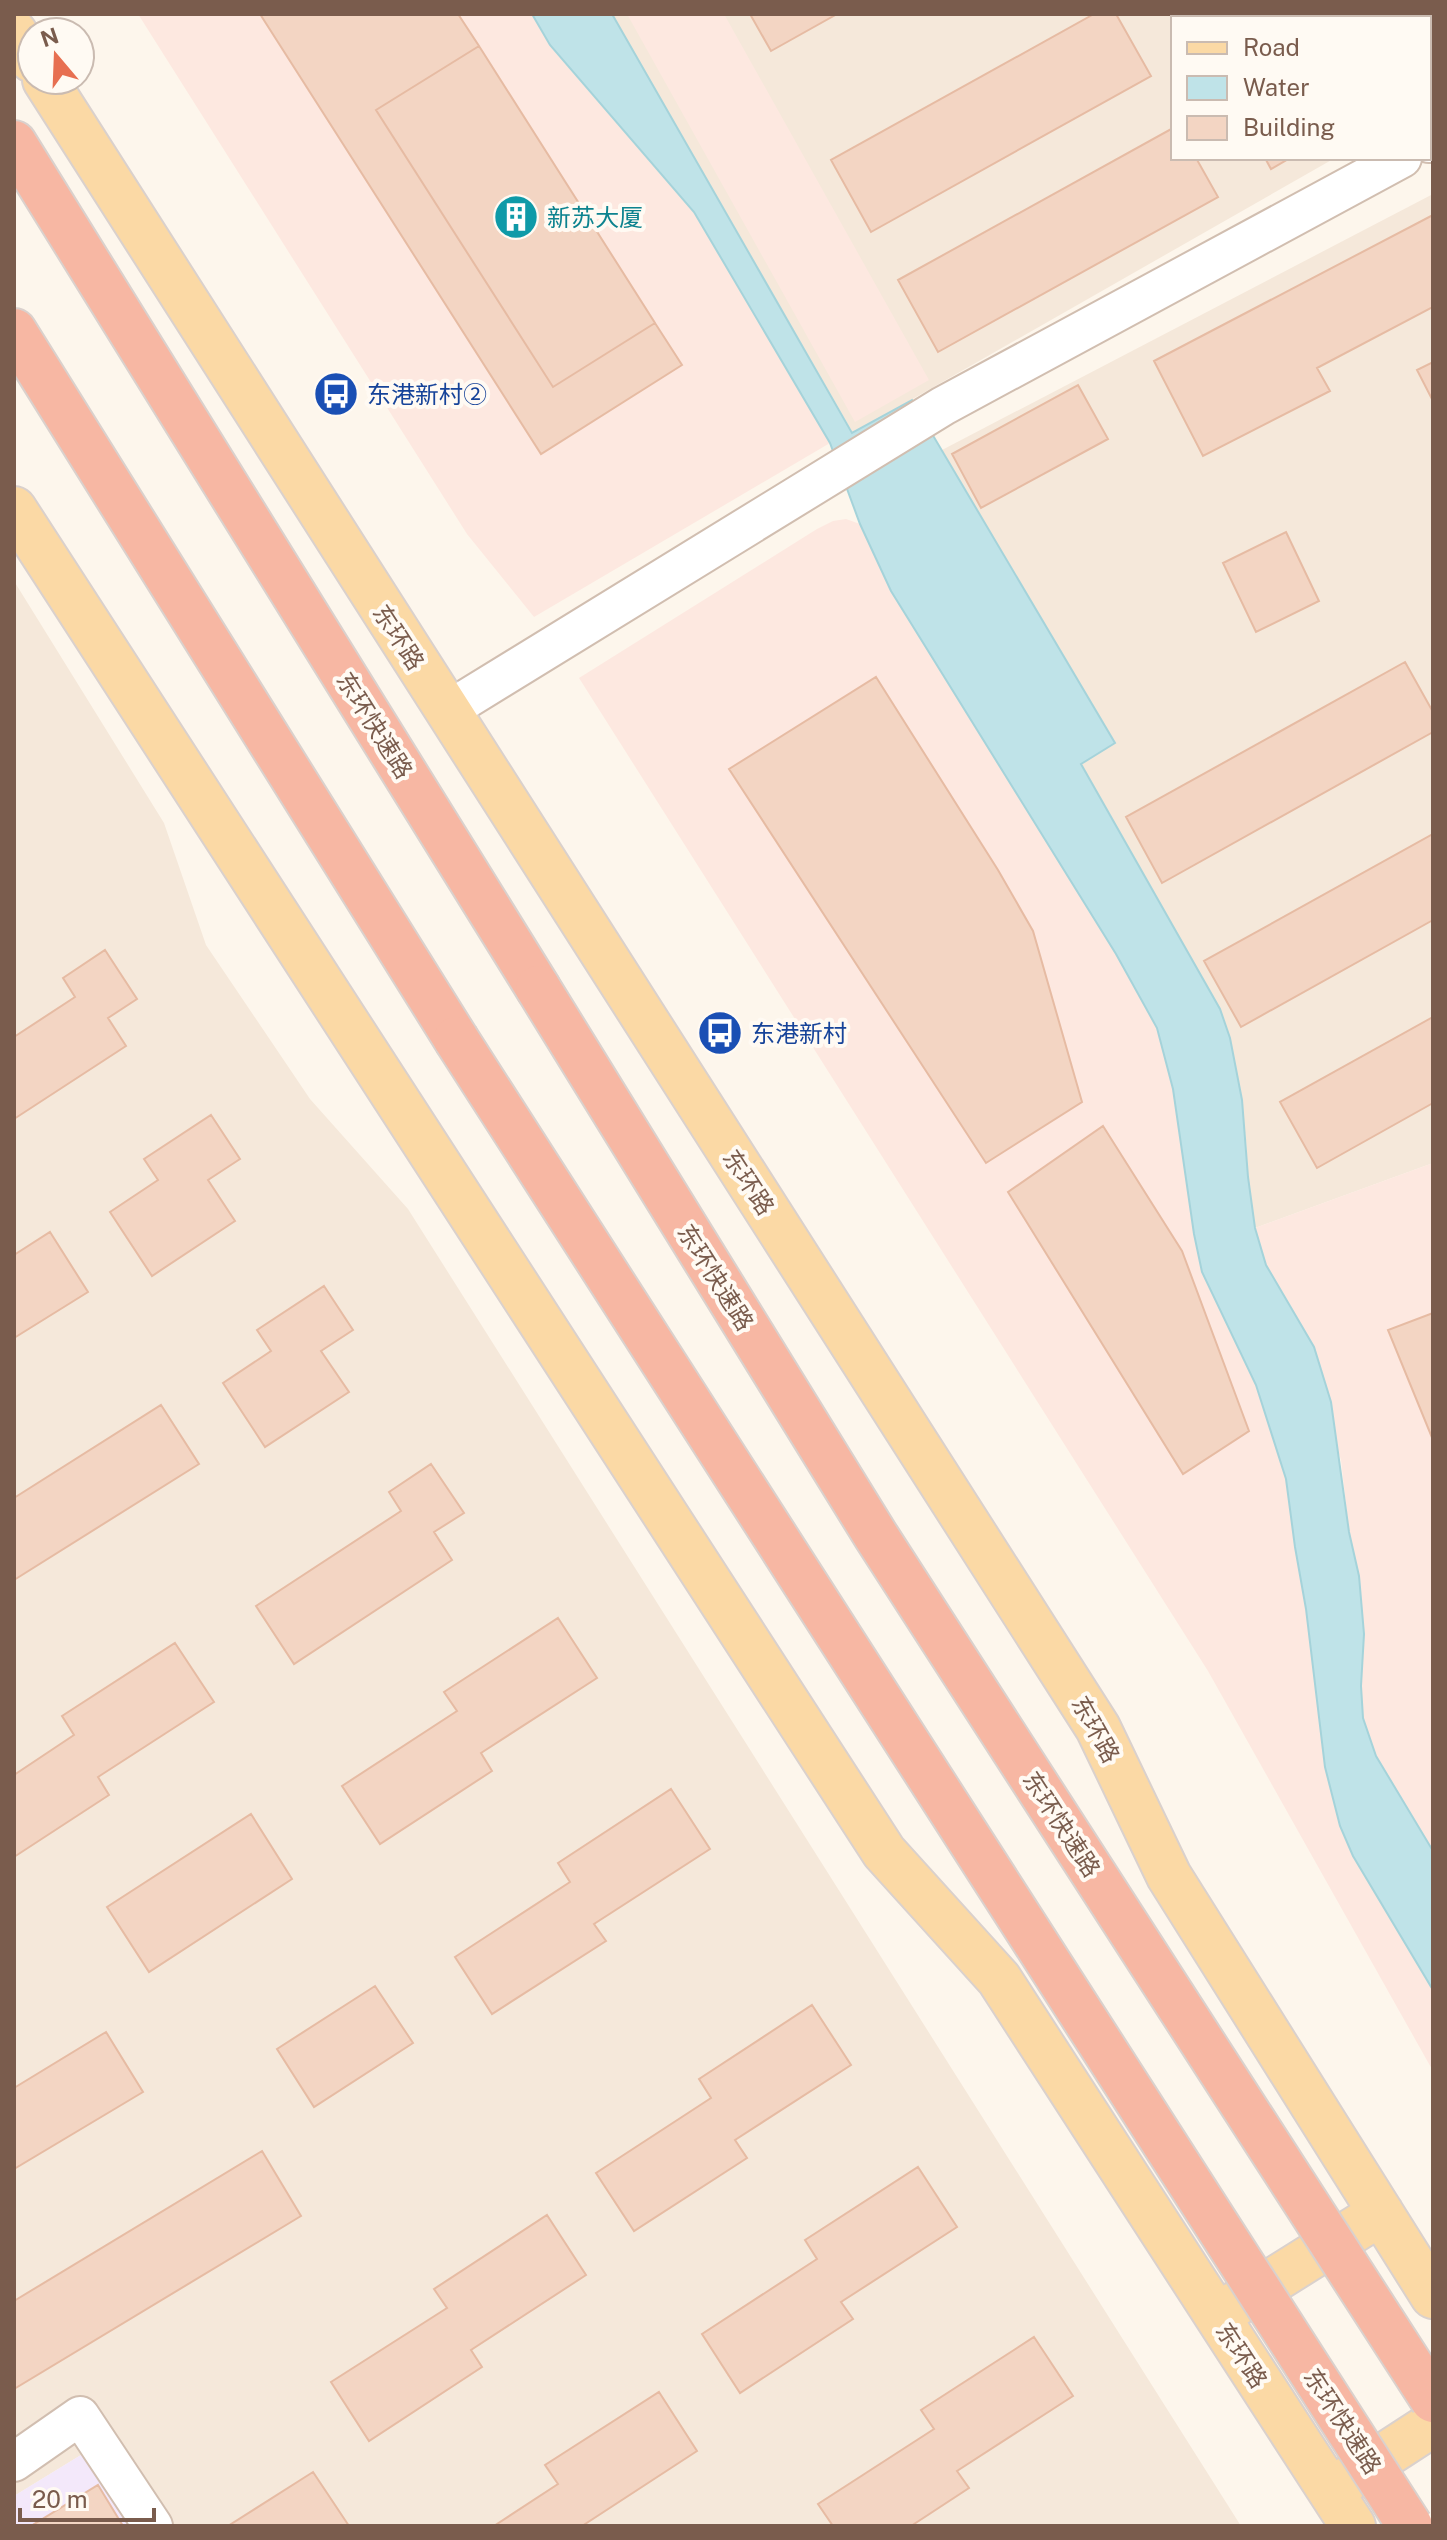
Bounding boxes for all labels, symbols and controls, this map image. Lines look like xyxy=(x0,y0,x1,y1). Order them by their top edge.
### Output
north arrow xyxy=(16,16,96,96)
legend xyxy=(1171,16,1431,160)
text: N xyxy=(37,22,62,52)
text: Road xyxy=(1243,33,1300,61)
text: Water xyxy=(1243,73,1310,101)
text: Building xyxy=(1243,113,1335,141)
building icon: 新苏大厦 xyxy=(492,193,540,241)
place label: 新苏大厦 xyxy=(547,203,643,231)
bus stop icon: 东港新村② xyxy=(312,370,360,418)
place label: 东港新村② xyxy=(367,380,487,408)
street label: 东环路 xyxy=(368,599,430,675)
street label: 东环快速路 xyxy=(331,667,419,783)
bus stop icon: 东港新村 xyxy=(696,1009,744,1057)
place label: 东港新村 xyxy=(751,1019,847,1047)
street label: 东环路 xyxy=(718,1144,780,1220)
street label: 东环快速路 xyxy=(672,1219,760,1335)
street label: 东环路 xyxy=(1066,1691,1126,1767)
street label: 东环快速路 xyxy=(1018,1766,1106,1882)
street label: 东环路 xyxy=(1211,2317,1273,2393)
street label: 东环快速路 xyxy=(1299,2363,1387,2479)
scale bar xyxy=(20,2472,154,2522)
text: 20 m xyxy=(32,2485,88,2513)

